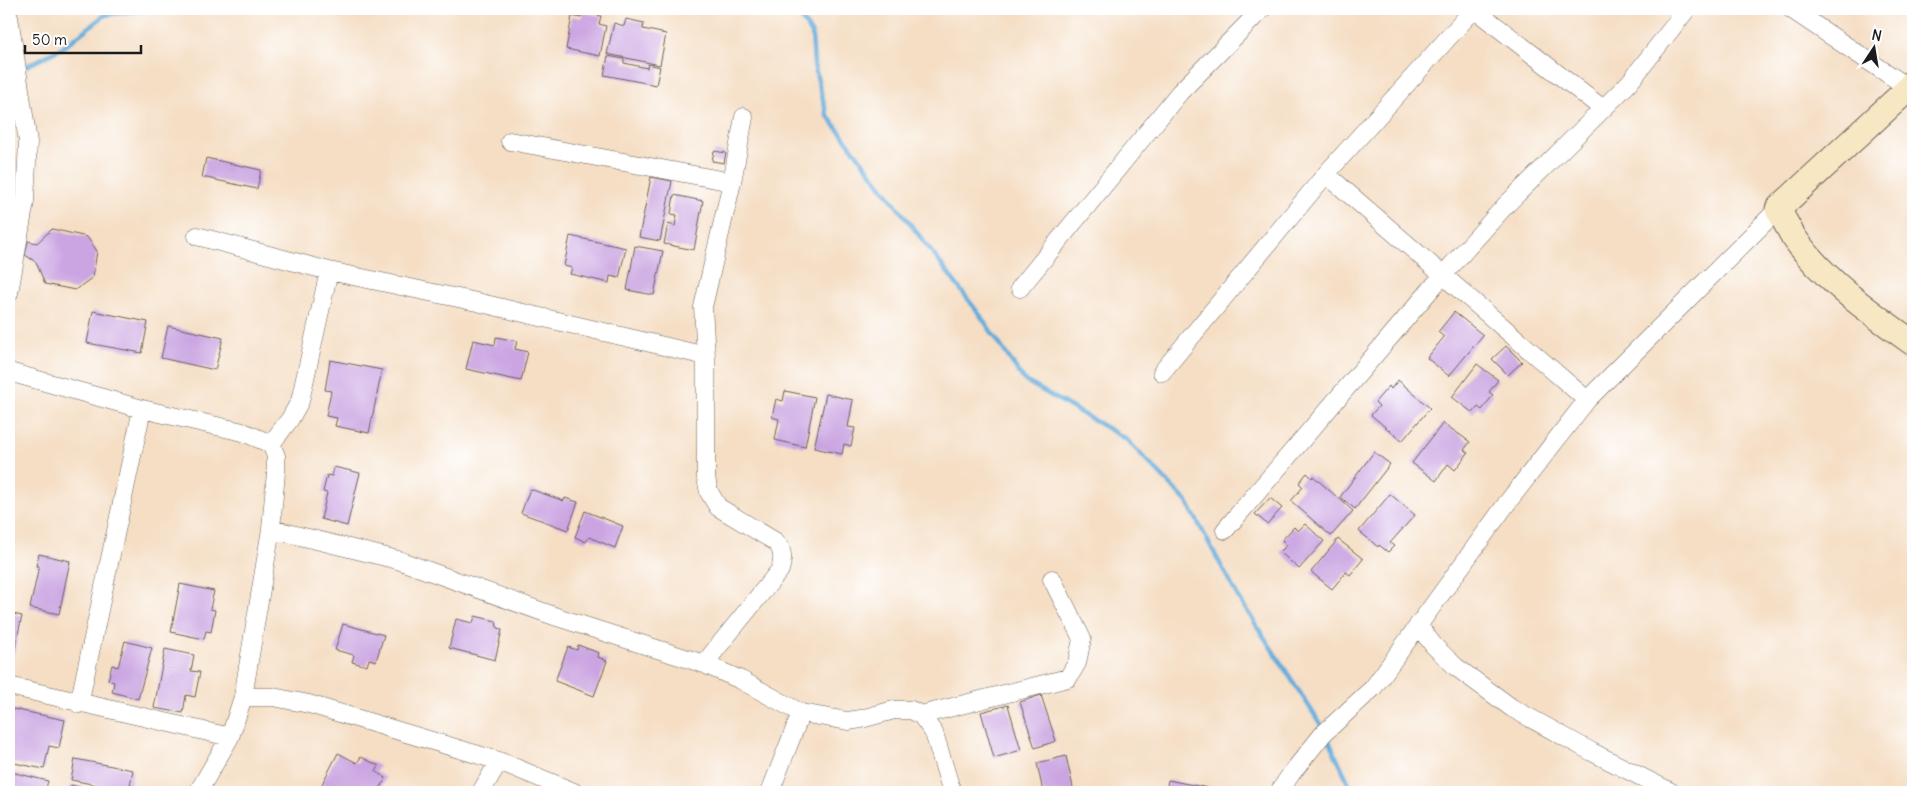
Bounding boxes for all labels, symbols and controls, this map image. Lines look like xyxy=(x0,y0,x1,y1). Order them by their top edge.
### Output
scale bar xyxy=(25,22,141,54)
north arrow xyxy=(1850,22,1900,72)
text: N xyxy=(1870,25,1883,45)
text: 50 m xyxy=(32,30,67,49)

